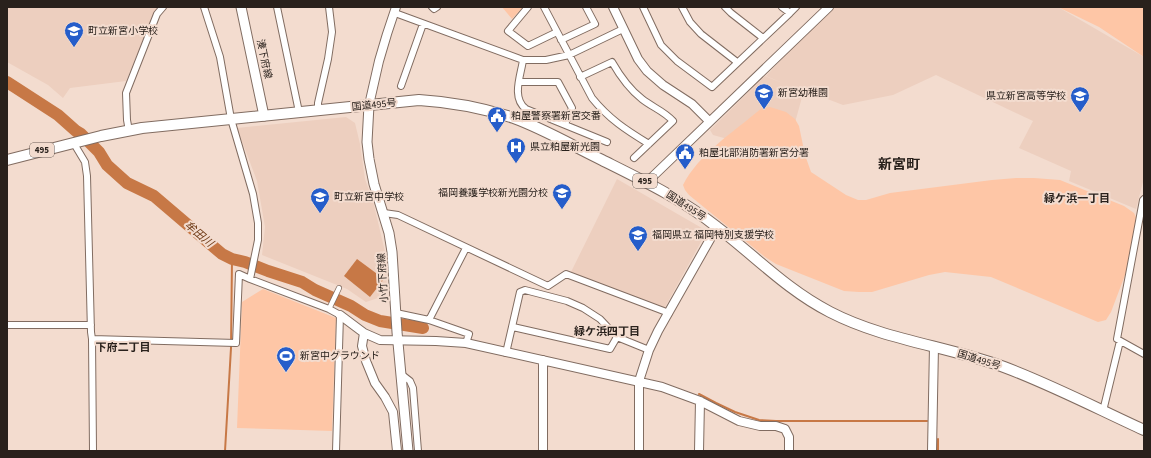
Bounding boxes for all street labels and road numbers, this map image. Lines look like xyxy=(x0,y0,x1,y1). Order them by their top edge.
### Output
street label: 湊下府線 xyxy=(253,38,275,80)
street label: 国道495号 xyxy=(351,96,397,114)
road number: 495 xyxy=(30,143,54,157)
road number: 495 xyxy=(633,174,657,188)
street label: 国道495号 xyxy=(663,188,709,224)
street label: 小竹下府線 xyxy=(374,253,392,303)
street label: 国道495号 xyxy=(955,347,1003,373)

